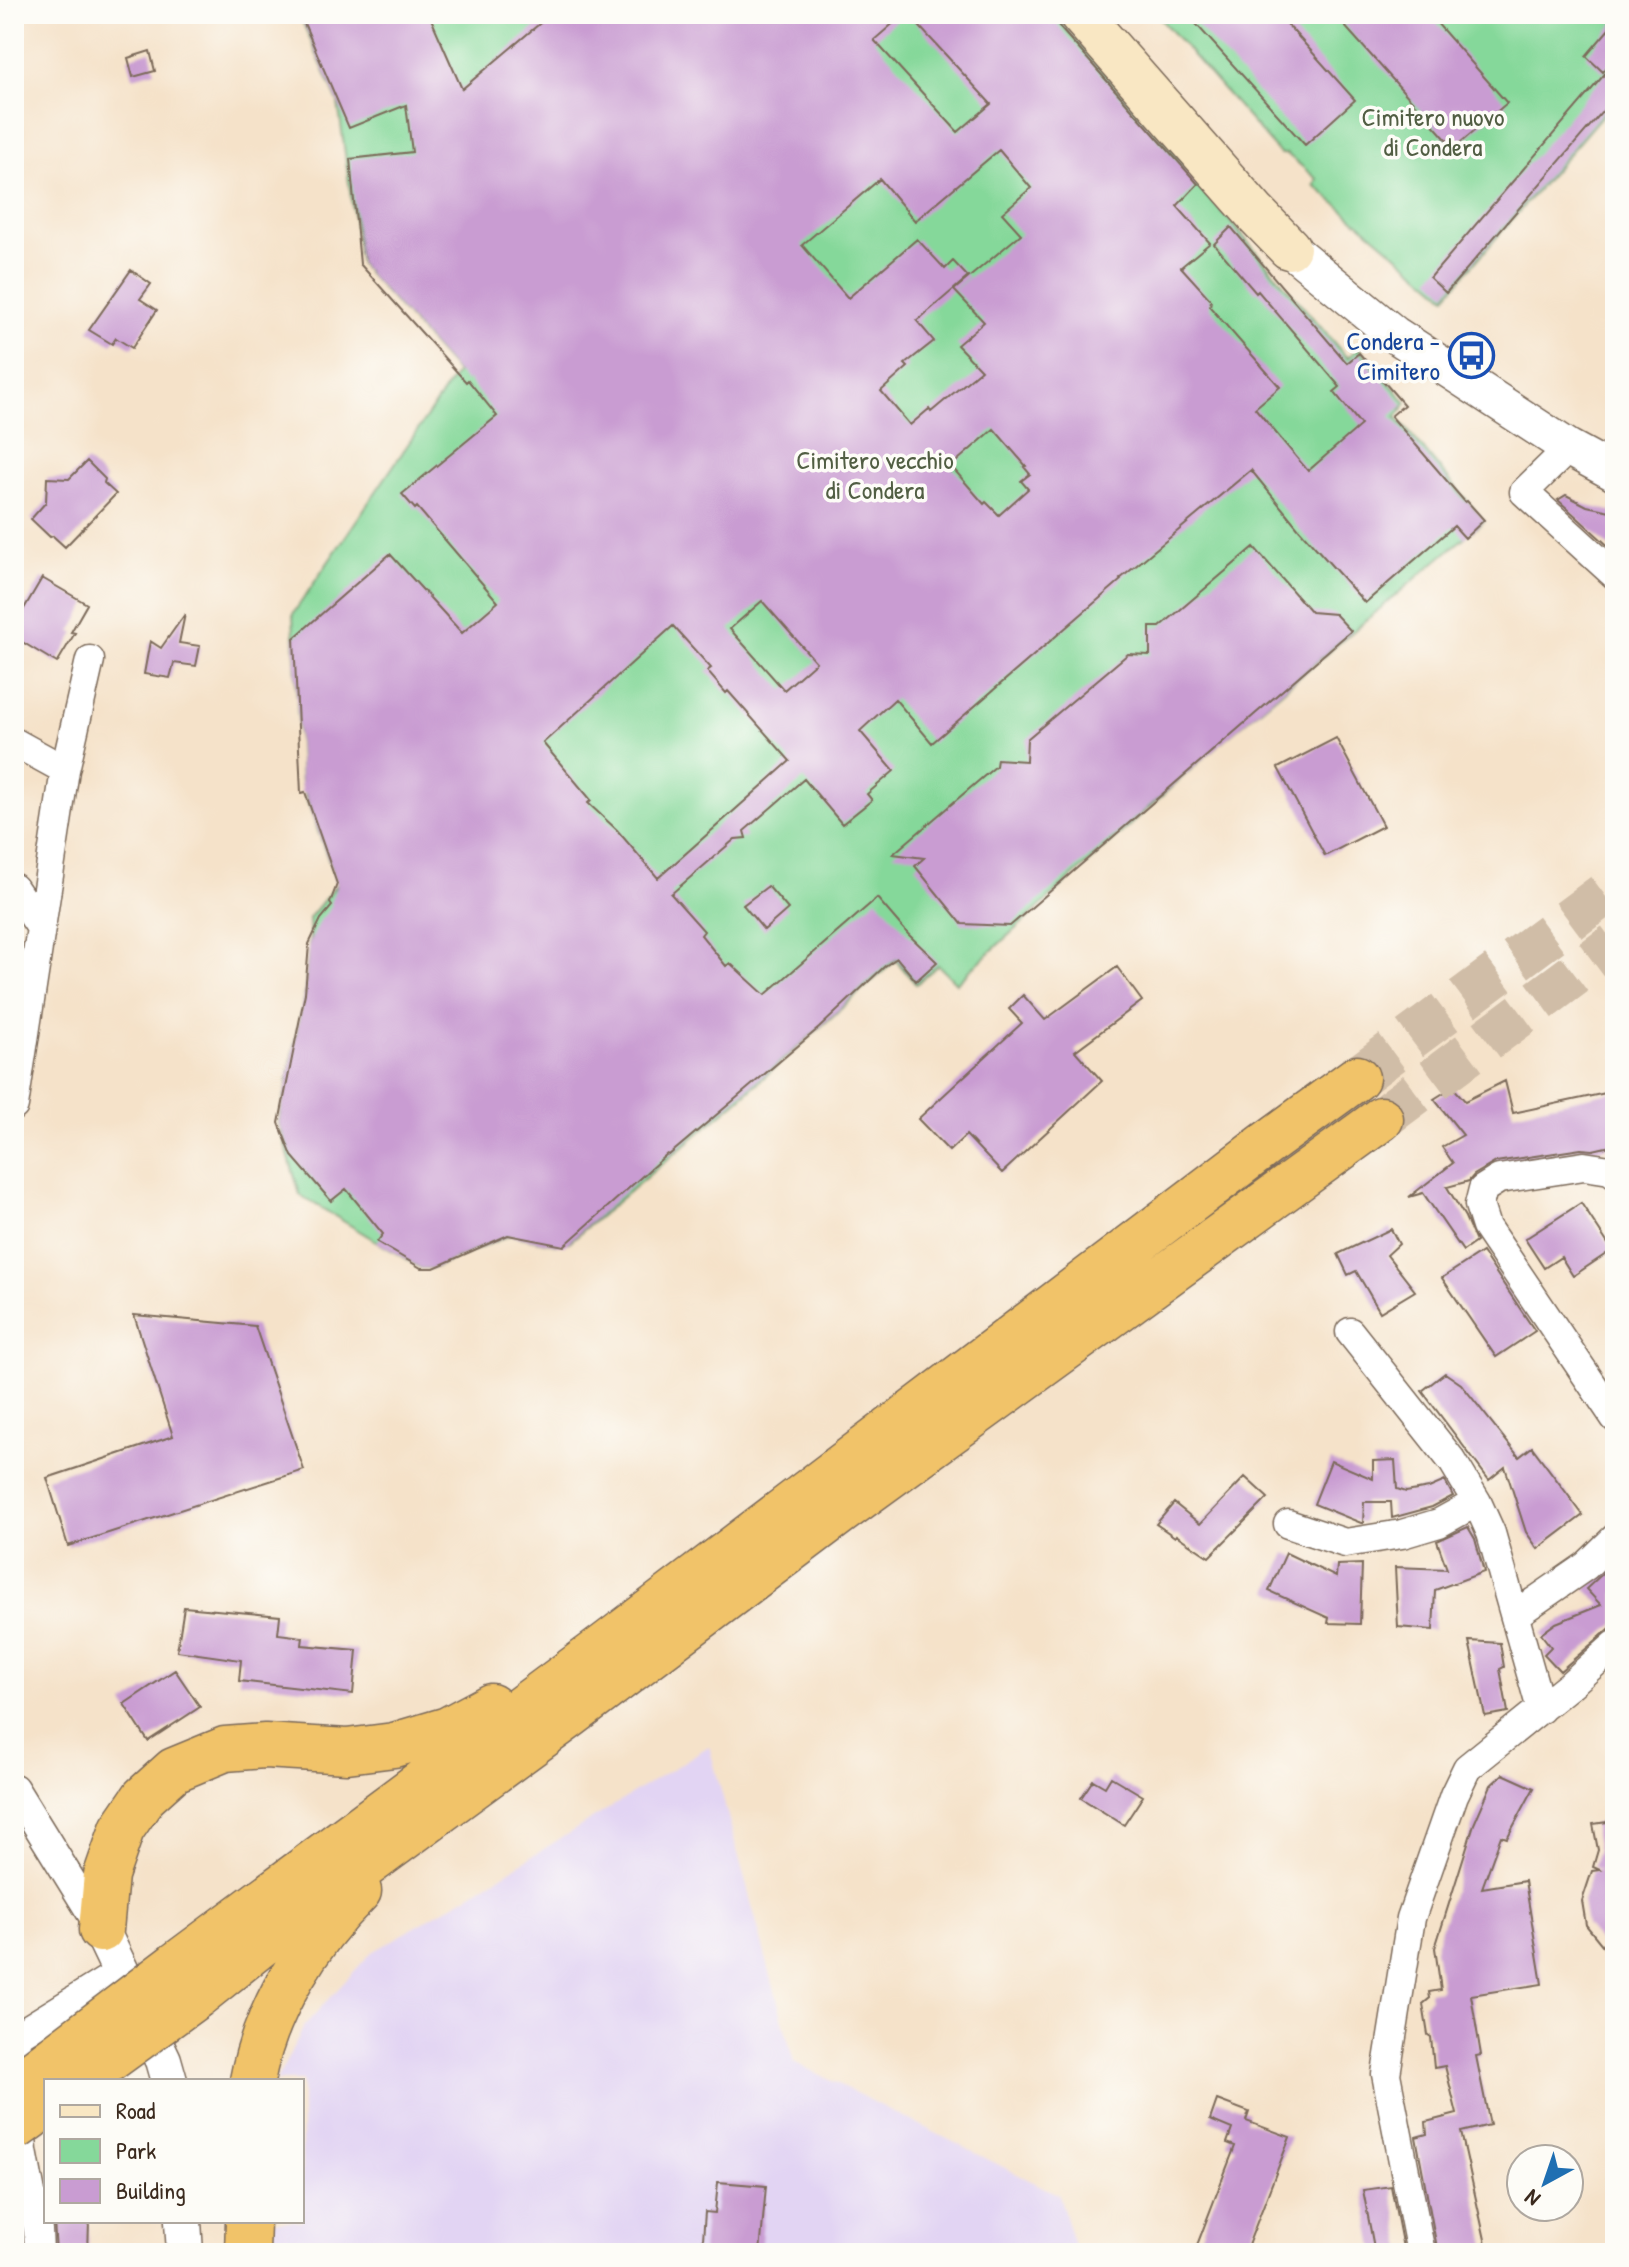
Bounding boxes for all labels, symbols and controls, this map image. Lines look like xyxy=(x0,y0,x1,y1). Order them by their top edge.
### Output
park label: Cimitero nuovo di Condera xyxy=(1362,99,1504,164)
place label: Condera - Cimitero xyxy=(1346,323,1440,388)
bus stop icon: Condera - Cimitero xyxy=(1447,331,1495,379)
park label: Cimitero vecchio di Condera xyxy=(796,442,954,507)
legend xyxy=(44,2079,304,2223)
text: Road xyxy=(116,2094,155,2126)
text: Park xyxy=(116,2134,156,2166)
north arrow xyxy=(1505,2143,1585,2223)
text: Building xyxy=(116,2174,186,2206)
text: N xyxy=(1518,2183,1546,2214)

